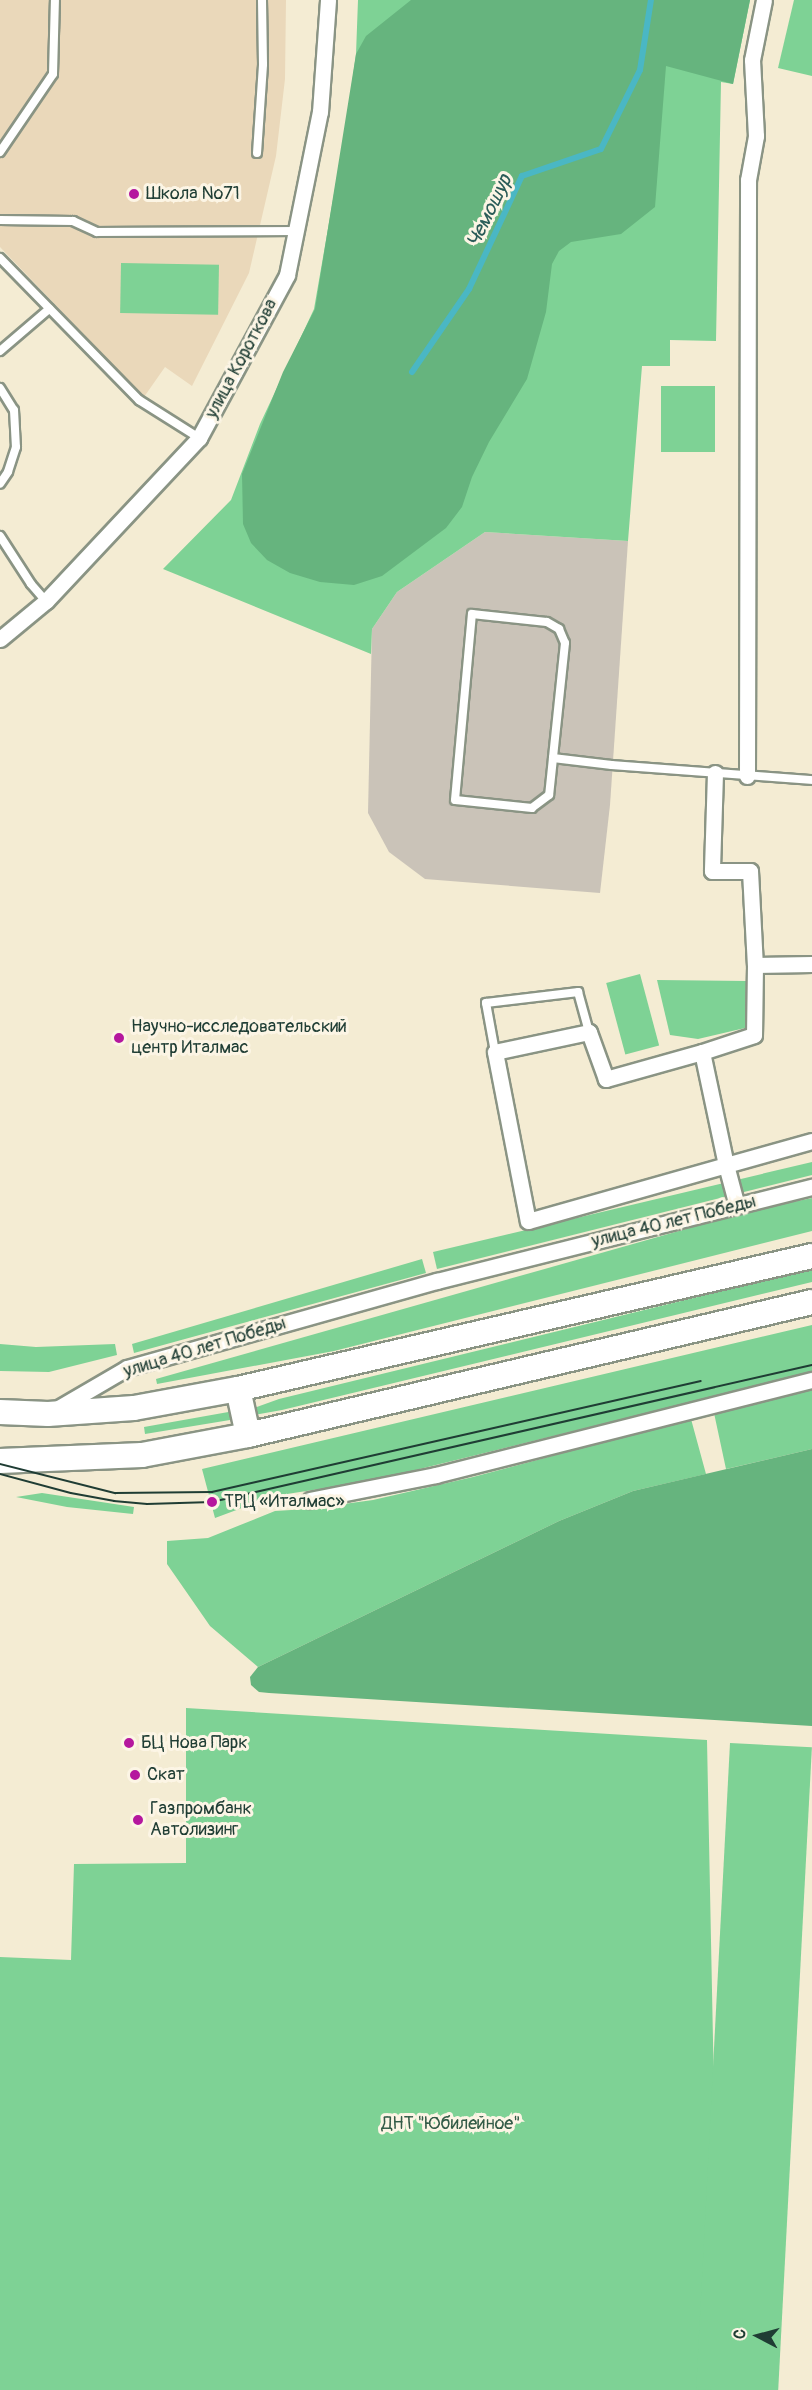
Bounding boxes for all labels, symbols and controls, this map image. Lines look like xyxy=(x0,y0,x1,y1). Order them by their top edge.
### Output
water label: Чемошур xyxy=(461,171,517,251)
place label: Школа №71 xyxy=(146,183,240,205)
marker: Школа №71 xyxy=(127,187,141,201)
street label: улица Короткова xyxy=(201,296,283,422)
place label: Научно-исследовательский центр Италмас xyxy=(131,1017,347,1060)
marker: Научно-исследовательский центр Италмас xyxy=(112,1031,126,1045)
street label: улица 40 лет Победы xyxy=(590,1191,758,1253)
street label: улица 40 лет Победы xyxy=(121,1313,289,1383)
place label: ТРЦ «Италмас» xyxy=(224,1491,345,1513)
marker: ТРЦ «Италмас» xyxy=(205,1495,219,1509)
place label: БЦ Нова Парк xyxy=(141,1732,248,1754)
marker: БЦ Нова Парк xyxy=(122,1736,136,1750)
place label: Скат xyxy=(147,1764,185,1786)
marker: Скат xyxy=(128,1768,142,1782)
place label: Газпромбанк Автолизинг xyxy=(150,1799,252,1842)
marker: Газпромбанк Автолизинг xyxy=(131,1813,145,1827)
park label: ДНТ "Юбилейное" xyxy=(381,2113,521,2135)
north arrow xyxy=(728,2306,788,2366)
text: С xyxy=(730,2328,751,2340)

